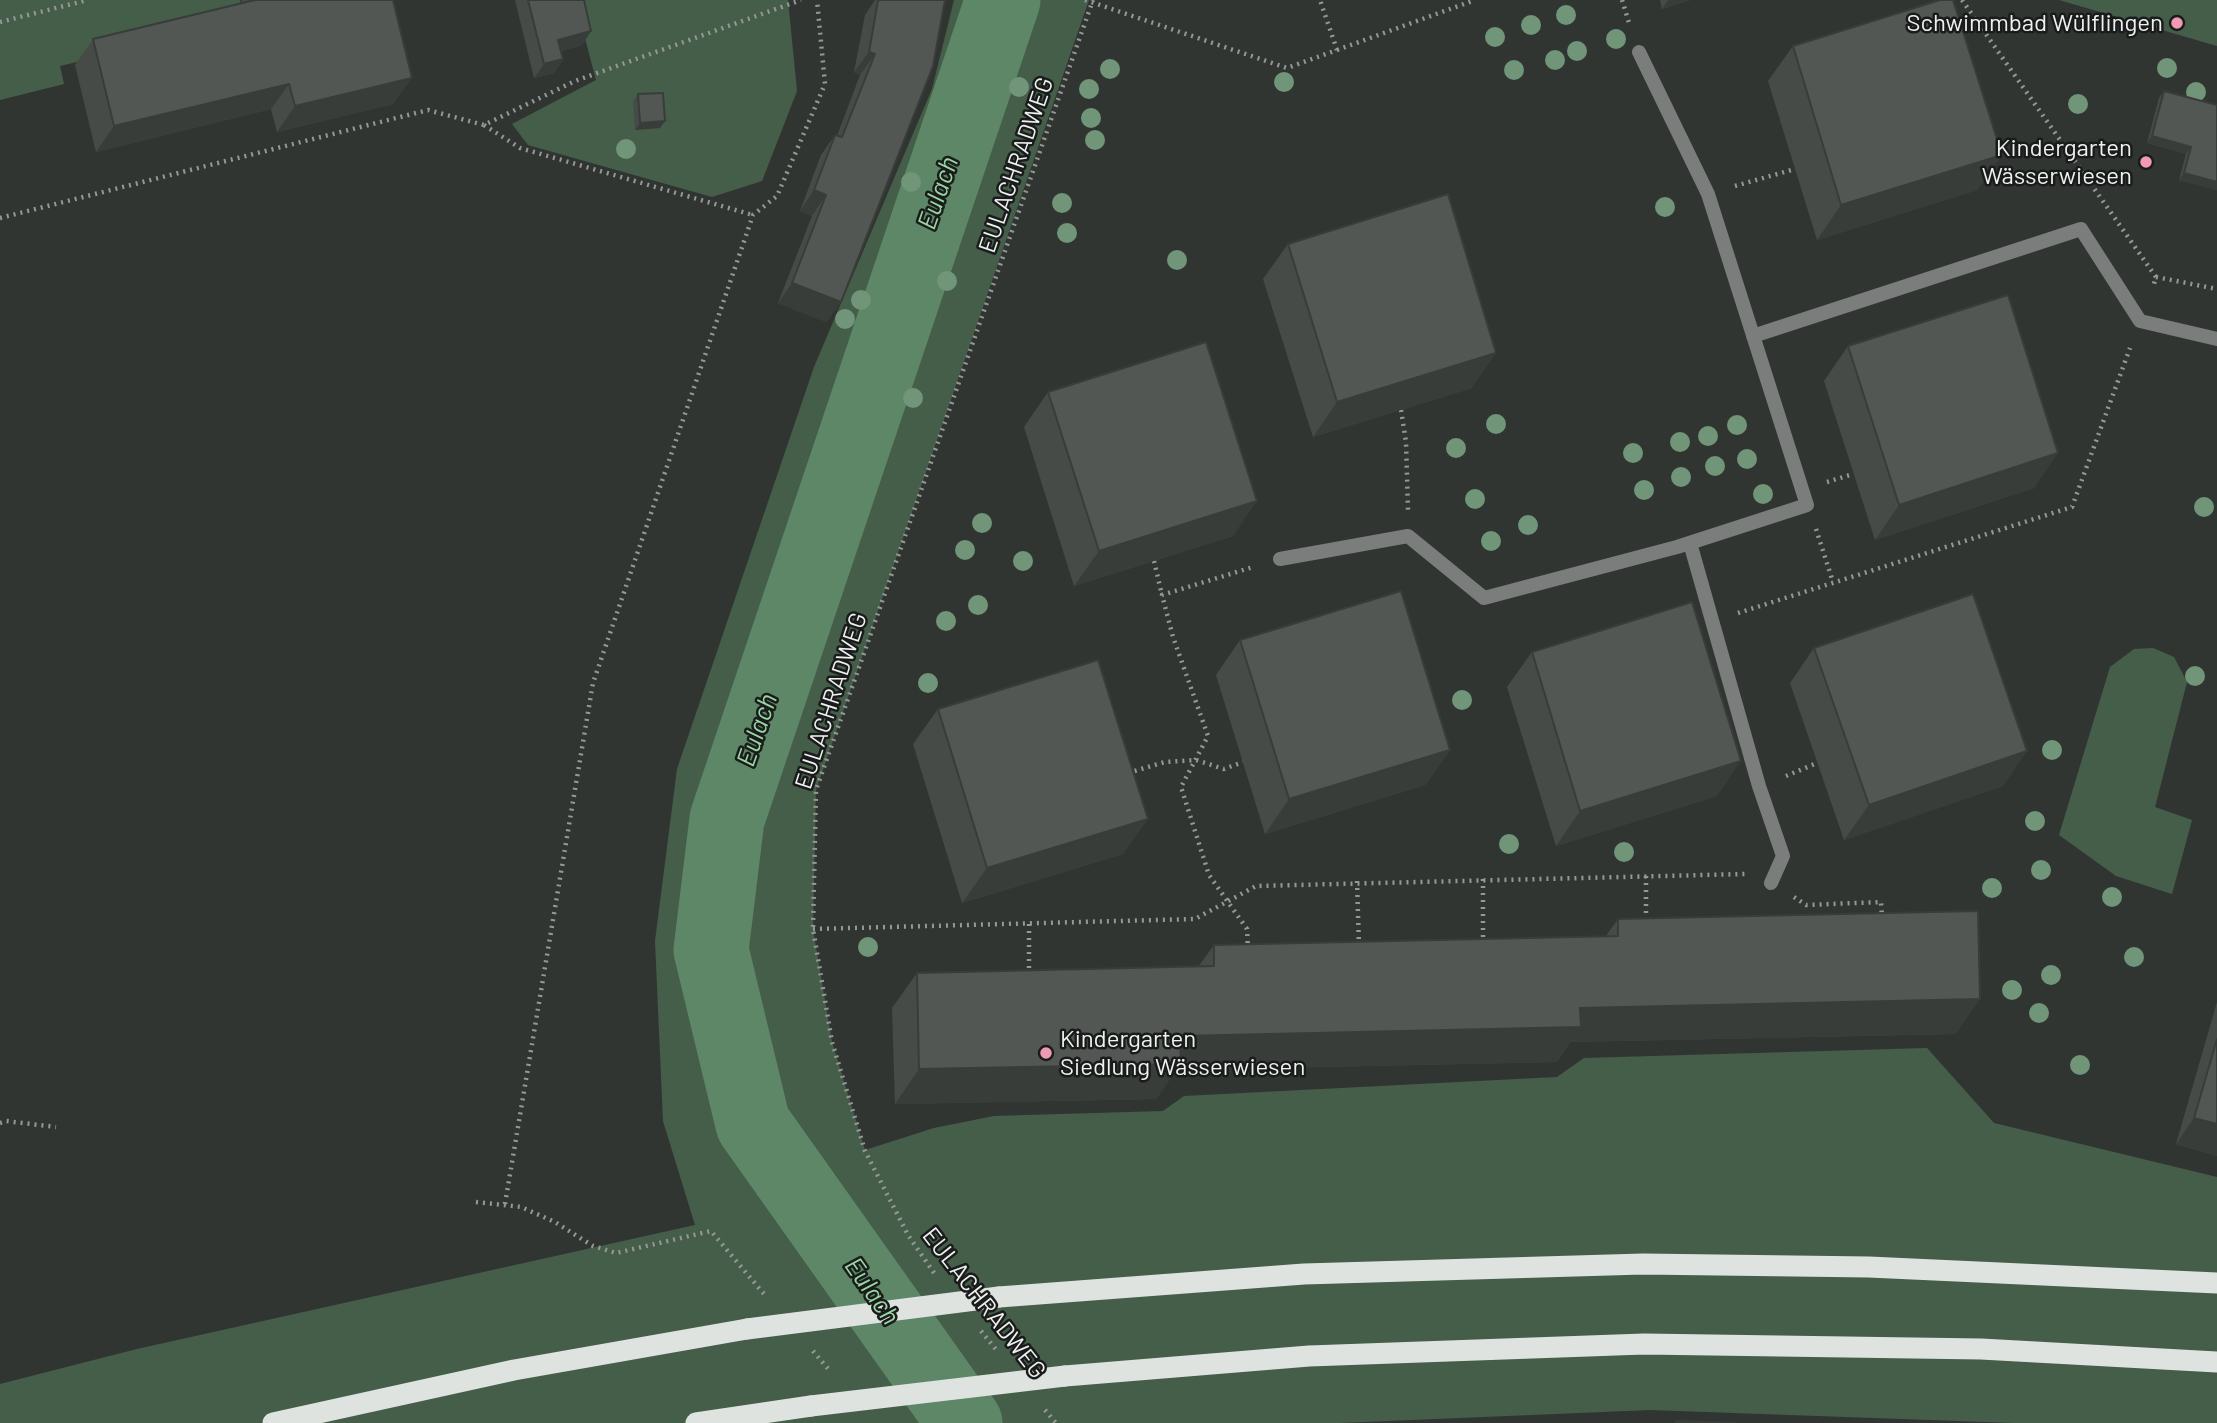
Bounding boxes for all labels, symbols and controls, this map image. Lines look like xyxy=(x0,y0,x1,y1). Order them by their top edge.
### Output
place label: Schwimmbad Wülflingen xyxy=(1906,9,2163,37)
marker: Schwimmbad Wülflingen xyxy=(2169,15,2185,31)
street label: EULACHRADWEG xyxy=(972,73,1060,257)
place label: Kindergarten Wässerwiesen xyxy=(1982,134,2132,190)
water label: Eulach xyxy=(911,152,965,234)
marker: Kindergarten Wässerwiesen xyxy=(2138,154,2154,170)
street label: EULACHRADWEG xyxy=(789,609,873,793)
water label: Eulach xyxy=(730,689,784,771)
place label: Kindergarten Siedlung Wässerwiesen xyxy=(1060,1025,1305,1081)
marker: Kindergarten Siedlung Wässerwiesen xyxy=(1038,1045,1054,1061)
street label: EULACHRADWEG xyxy=(916,1222,1052,1384)
water label: Eulach xyxy=(838,1251,906,1331)

